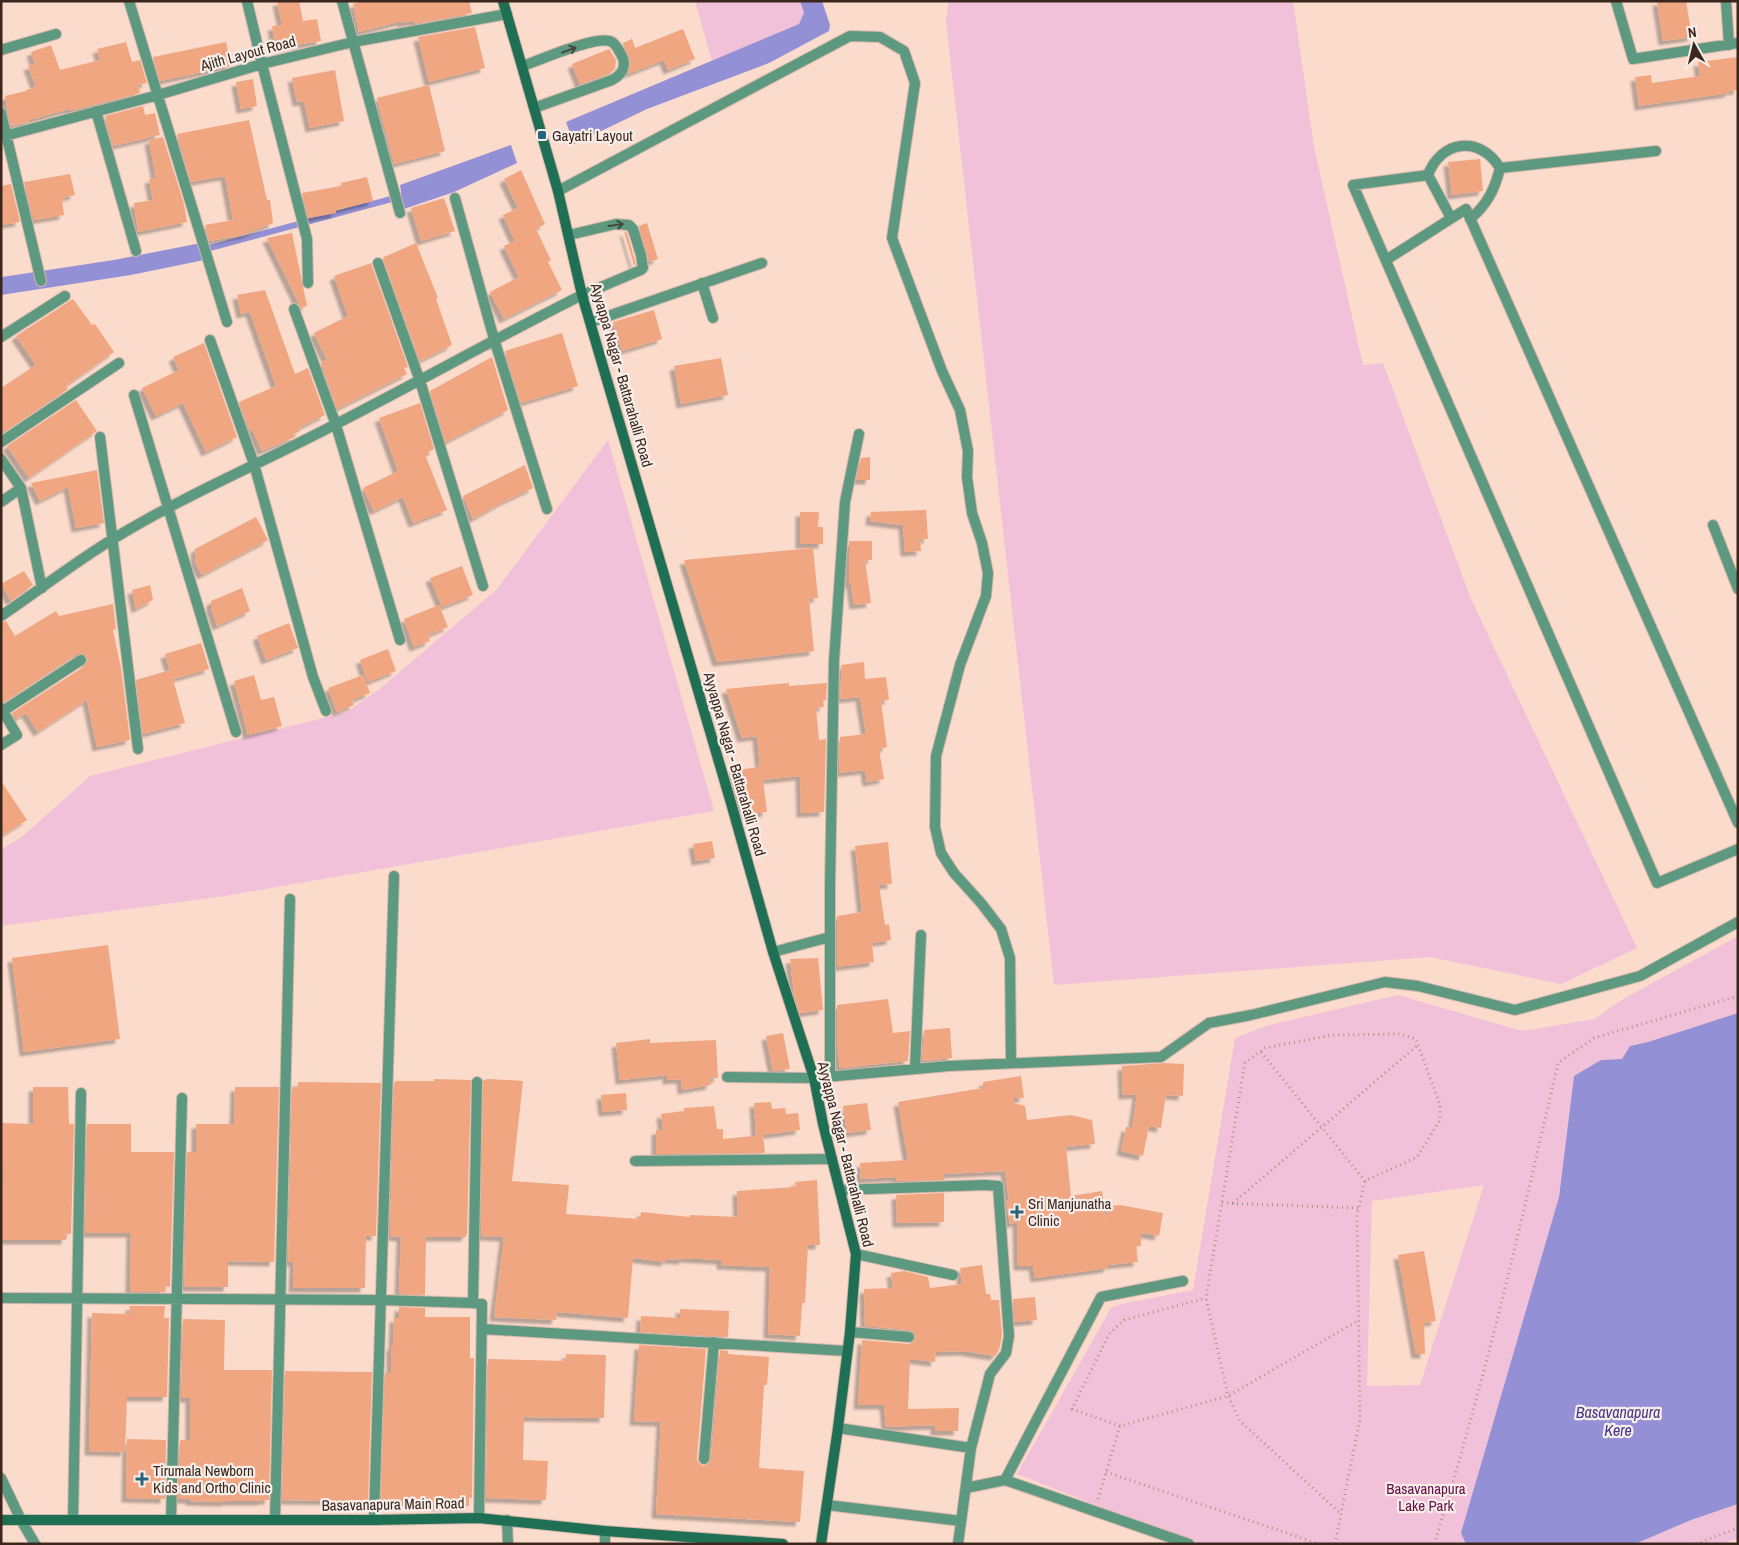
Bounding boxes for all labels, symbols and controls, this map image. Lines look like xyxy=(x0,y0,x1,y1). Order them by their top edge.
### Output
north arrow xyxy=(1669,20,1719,70)
text: N xyxy=(1687,23,1698,42)
street label: Ajith Layout Road xyxy=(197,30,298,76)
one-way arrow xyxy=(560,45,576,54)
place label: Gayatri Layout xyxy=(552,125,633,146)
marker: Gayatri Layout xyxy=(536,129,548,141)
one-way arrow xyxy=(608,220,624,230)
street label: Ayyappa Nagar - Battarahalli Road xyxy=(585,280,658,469)
street label: Ayyappa Nagar - Battarahalli Road xyxy=(698,669,771,858)
street label: Ayyappa Nagar - Battarahalli Road xyxy=(813,1058,879,1249)
place label: Sri Manjunatha Clinic xyxy=(1028,1193,1112,1231)
marker: Sri Manjunatha Clinic xyxy=(1010,1205,1024,1219)
water label: Basavanapura Kere xyxy=(1576,1401,1660,1441)
place label: Tirumala Newborn Kids and Ortho Clinic xyxy=(153,1460,271,1498)
marker: Tirumala Newborn Kids and Ortho Clinic xyxy=(135,1472,149,1486)
park label: Basavanapura Lake Park xyxy=(1386,1478,1466,1516)
street label: Basavanapura Main Road xyxy=(321,1492,465,1516)

